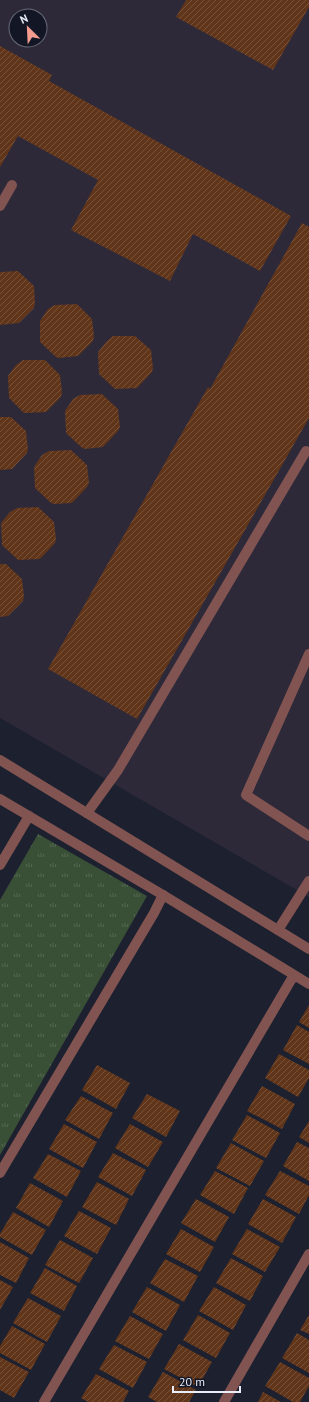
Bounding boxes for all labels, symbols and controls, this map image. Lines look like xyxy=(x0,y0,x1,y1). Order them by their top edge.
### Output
north arrow xyxy=(8,8,48,48)
text: N xyxy=(18,11,30,27)
scale bar xyxy=(173,1368,240,1394)
text: 20 m xyxy=(179,1374,205,1389)

